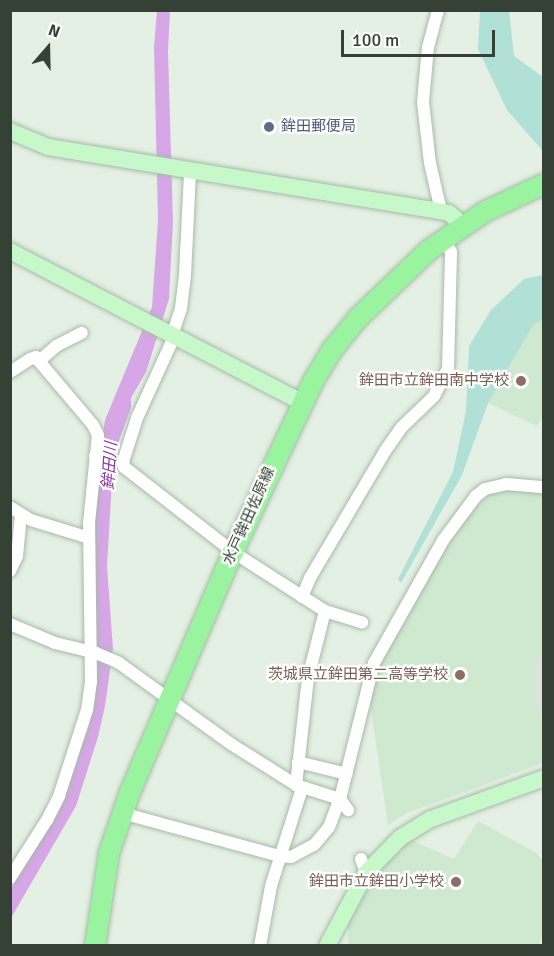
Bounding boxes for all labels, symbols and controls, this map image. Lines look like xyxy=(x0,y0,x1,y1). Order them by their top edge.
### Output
north arrow xyxy=(18,18,78,78)
scale bar xyxy=(344,18,498,56)
text: N xyxy=(45,20,63,42)
text: 100 m xyxy=(352,29,399,51)
place label: 鉾田郵便局 xyxy=(281,118,356,136)
marker: 鉾田郵便局 xyxy=(262,120,276,134)
place label: 鉾田市立鉾田南中学校 xyxy=(359,372,509,390)
marker: 鉾田市立鉾田南中学校 xyxy=(514,374,528,388)
water label: 鉾田川 xyxy=(99,441,121,491)
street label: 水戸鉾田佐原線 xyxy=(219,464,279,568)
place label: 茨城県立鉾田第二高等学校 xyxy=(268,666,448,684)
marker: 茨城県立鉾田第二高等学校 xyxy=(453,668,467,682)
place label: 鉾田市立鉾田小学校 xyxy=(309,873,444,891)
marker: 鉾田市立鉾田小学校 xyxy=(449,875,463,889)

